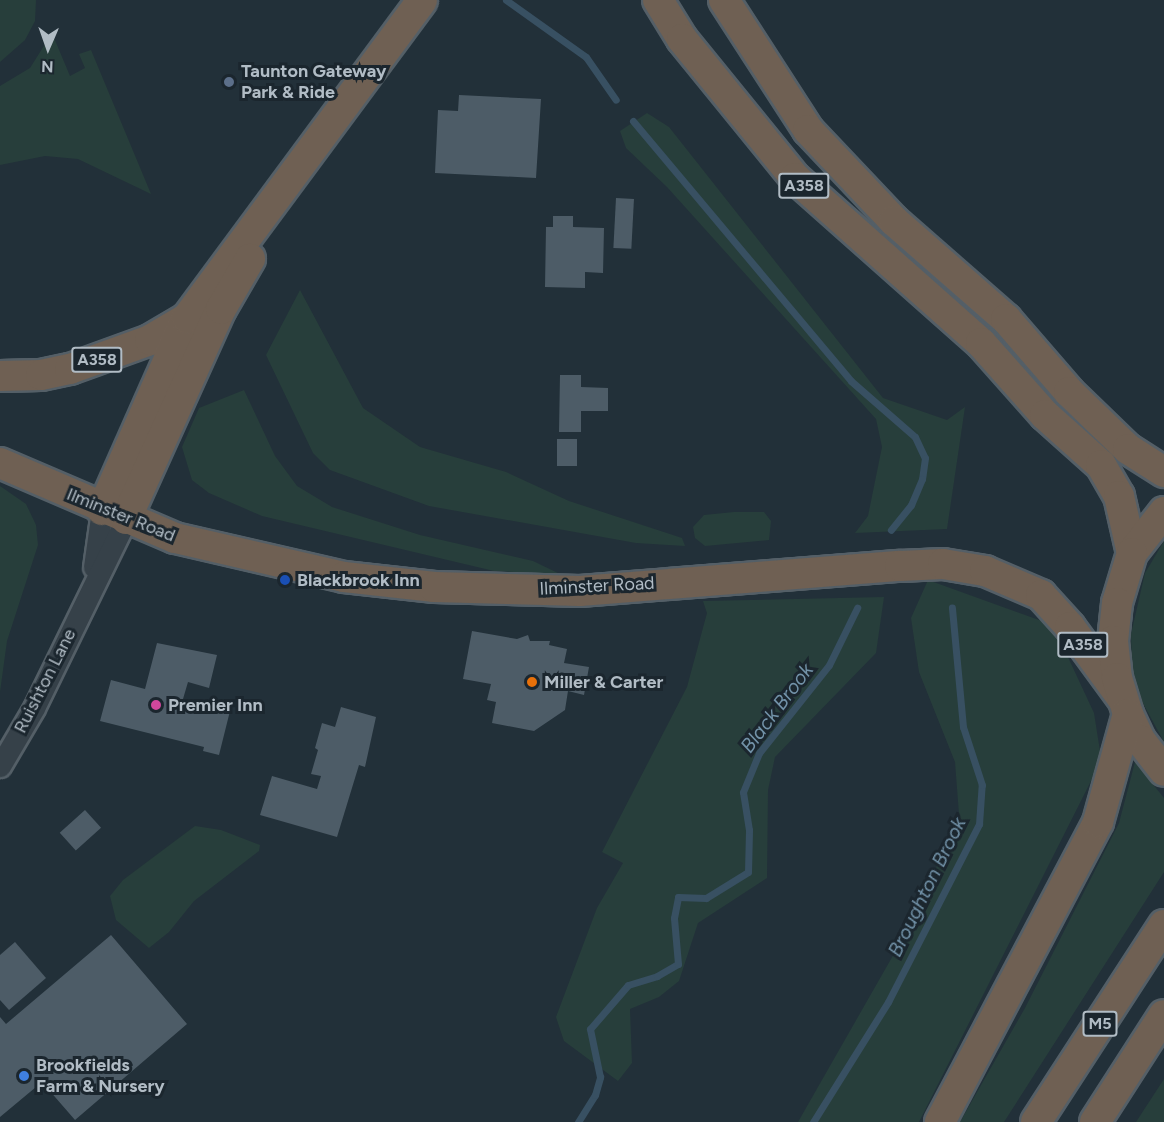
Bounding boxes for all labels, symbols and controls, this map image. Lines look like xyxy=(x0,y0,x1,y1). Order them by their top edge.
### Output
north arrow xyxy=(18,18,78,78)
text: N xyxy=(41,57,54,76)
place label: Taunton Gateway Park & Ride xyxy=(241,61,386,104)
marker: Taunton Gateway Park & Ride xyxy=(222,75,236,89)
road number: A358 xyxy=(777,173,831,199)
road number: A358 xyxy=(70,347,124,373)
street label: Ilminster Road xyxy=(63,483,179,547)
place label: Blackbrook Inn xyxy=(297,569,420,591)
street label: Ilminster Road xyxy=(539,572,655,600)
marker: Blackbrook Inn xyxy=(278,573,292,587)
street label: Ruishton Lane xyxy=(9,625,81,737)
road number: A358 xyxy=(1056,632,1110,658)
water label: Black Brook xyxy=(736,659,818,757)
place label: Miller & Carter xyxy=(544,671,663,693)
marker: Miller & Carter xyxy=(525,675,539,689)
place label: Premier Inn xyxy=(168,694,263,716)
marker: Premier Inn xyxy=(149,698,163,712)
water label: Broughton Brook xyxy=(883,813,971,961)
road number: M5 xyxy=(1082,1011,1118,1037)
place label: Brookfields Farm & Nursery xyxy=(36,1055,165,1098)
marker: Brookfields Farm & Nursery xyxy=(17,1069,31,1083)

